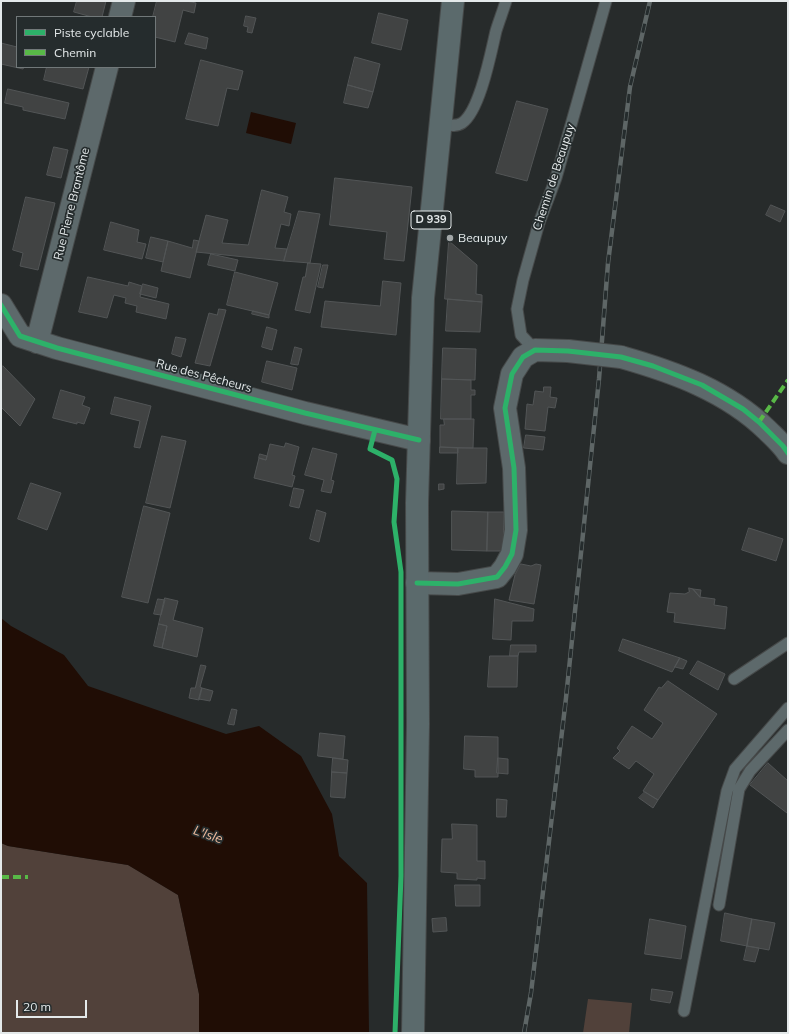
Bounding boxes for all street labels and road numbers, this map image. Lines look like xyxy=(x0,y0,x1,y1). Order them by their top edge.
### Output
street label: Chemin de Beaupuy xyxy=(530,122,578,232)
street label: Rue Pierre Brantôme xyxy=(51,146,93,262)
road number: D 939 xyxy=(411,211,451,229)
street label: Rue des Pêcheurs xyxy=(155,356,253,396)

